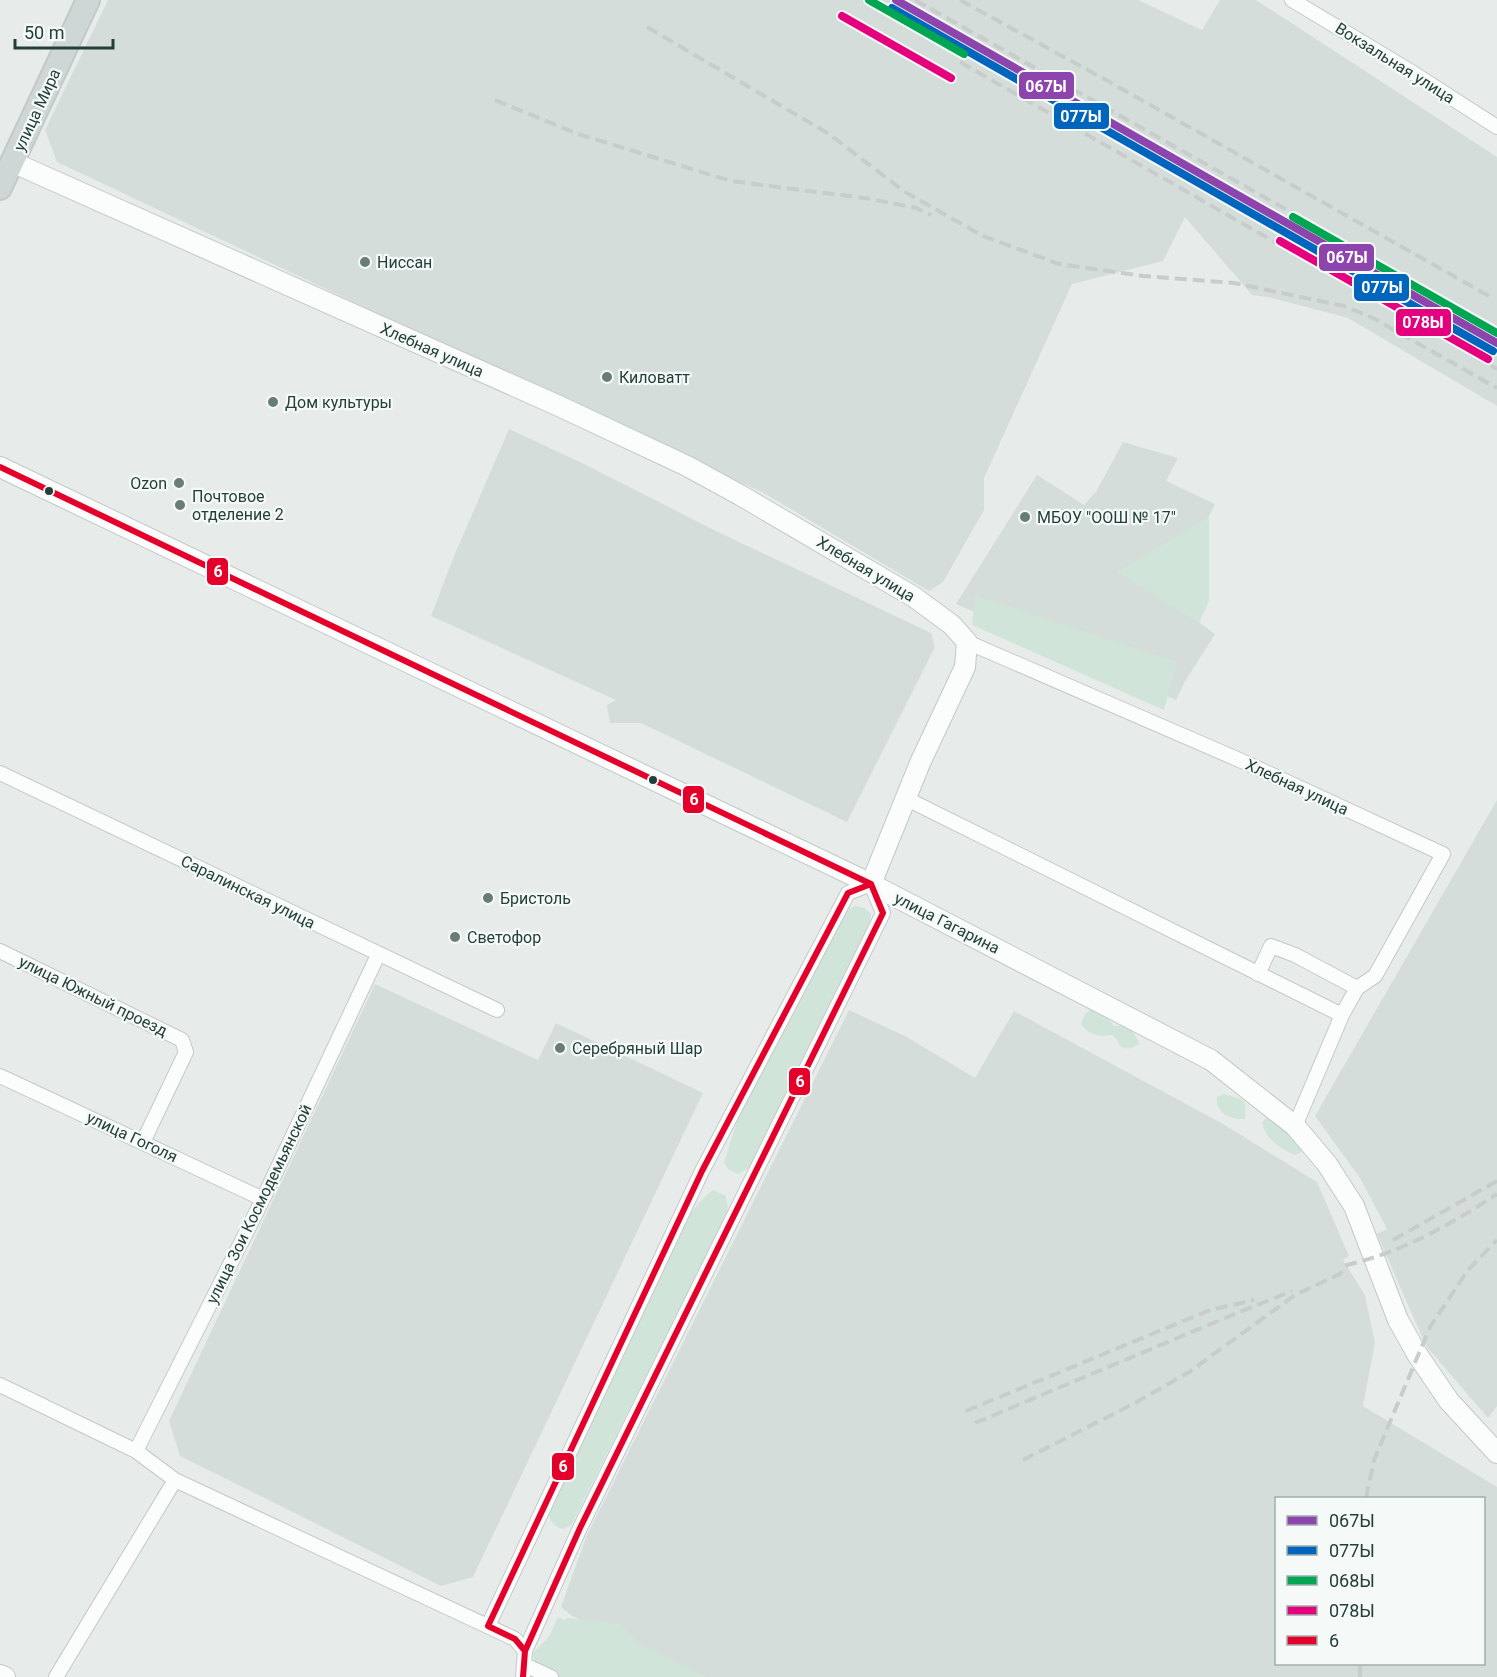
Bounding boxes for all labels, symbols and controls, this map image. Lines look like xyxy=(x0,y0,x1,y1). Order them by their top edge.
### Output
scale bar xyxy=(15,12,112,50)
street label: Вокзальная улица xyxy=(1332,19,1458,107)
text: 50 m xyxy=(24,22,64,43)
street label: улица Мира xyxy=(10,66,64,154)
line badge: 067Ы xyxy=(1018,71,1075,100)
text: 067Ы xyxy=(1025,77,1067,96)
line badge: 077Ы xyxy=(1053,102,1110,130)
text: 077Ы xyxy=(1060,107,1102,126)
line badge: 067Ы xyxy=(1318,243,1375,272)
text: 067Ы xyxy=(1326,248,1368,267)
place label: Ниссан xyxy=(377,253,432,272)
marker: Ниссан xyxy=(358,255,372,269)
line badge: 077Ы xyxy=(1353,273,1410,302)
text: 077Ы xyxy=(1361,278,1403,297)
line badge: 078Ы xyxy=(1395,308,1452,337)
text: 078Ы xyxy=(1402,313,1444,332)
street label: Хлебная улица xyxy=(377,319,487,381)
place label: Киловатт xyxy=(619,368,690,387)
marker: Киловатт xyxy=(600,370,614,384)
place label: Дом культуры xyxy=(285,393,392,412)
marker: Дом культуры xyxy=(266,395,280,409)
place label: Ozon xyxy=(130,474,167,493)
marker: Ozon xyxy=(172,476,186,490)
unlabelled marker xyxy=(43,485,55,497)
place label: Почтовое отделение 2 xyxy=(192,487,284,524)
marker: Почтовое отделение 2 xyxy=(173,498,187,512)
place label: МБОУ "ООШ № 17" xyxy=(1037,508,1176,527)
marker: МБОУ "ООШ № 17" xyxy=(1018,510,1032,524)
street label: Хлебная улица xyxy=(813,532,919,606)
line badge: 6 xyxy=(206,557,229,586)
text: 6 xyxy=(213,562,223,581)
street label: Хлебная улица xyxy=(1243,755,1351,819)
unlabelled marker xyxy=(647,774,659,786)
line badge: 6 xyxy=(682,785,705,814)
text: 6 xyxy=(689,790,699,809)
street label: Саралинская улица xyxy=(178,851,318,933)
street label: улица Гагарина xyxy=(891,888,1003,958)
place label: Бристоль xyxy=(500,889,571,908)
marker: Бристоль xyxy=(481,891,495,905)
place label: Светофор xyxy=(467,928,541,947)
marker: Светофор xyxy=(448,930,462,944)
street label: улица Южный проезд xyxy=(16,952,171,1040)
place label: Серебряный Шар xyxy=(572,1039,702,1058)
marker: Серебряный Шар xyxy=(553,1041,567,1055)
line badge: 6 xyxy=(788,1067,811,1096)
text: 6 xyxy=(795,1072,805,1091)
street label: улица Зои Космодемьянской xyxy=(202,1101,316,1307)
street label: улица Гоголя xyxy=(84,1108,180,1166)
line badge: 6 xyxy=(551,1452,575,1481)
text: 6 xyxy=(558,1457,568,1476)
legend xyxy=(1275,1497,1485,1665)
text: 067Ы xyxy=(1329,1510,1375,1531)
text: 077Ы xyxy=(1329,1540,1375,1561)
text: 068Ы xyxy=(1329,1570,1375,1591)
text: 078Ы xyxy=(1329,1600,1375,1621)
text: 6 xyxy=(1329,1630,1339,1651)

